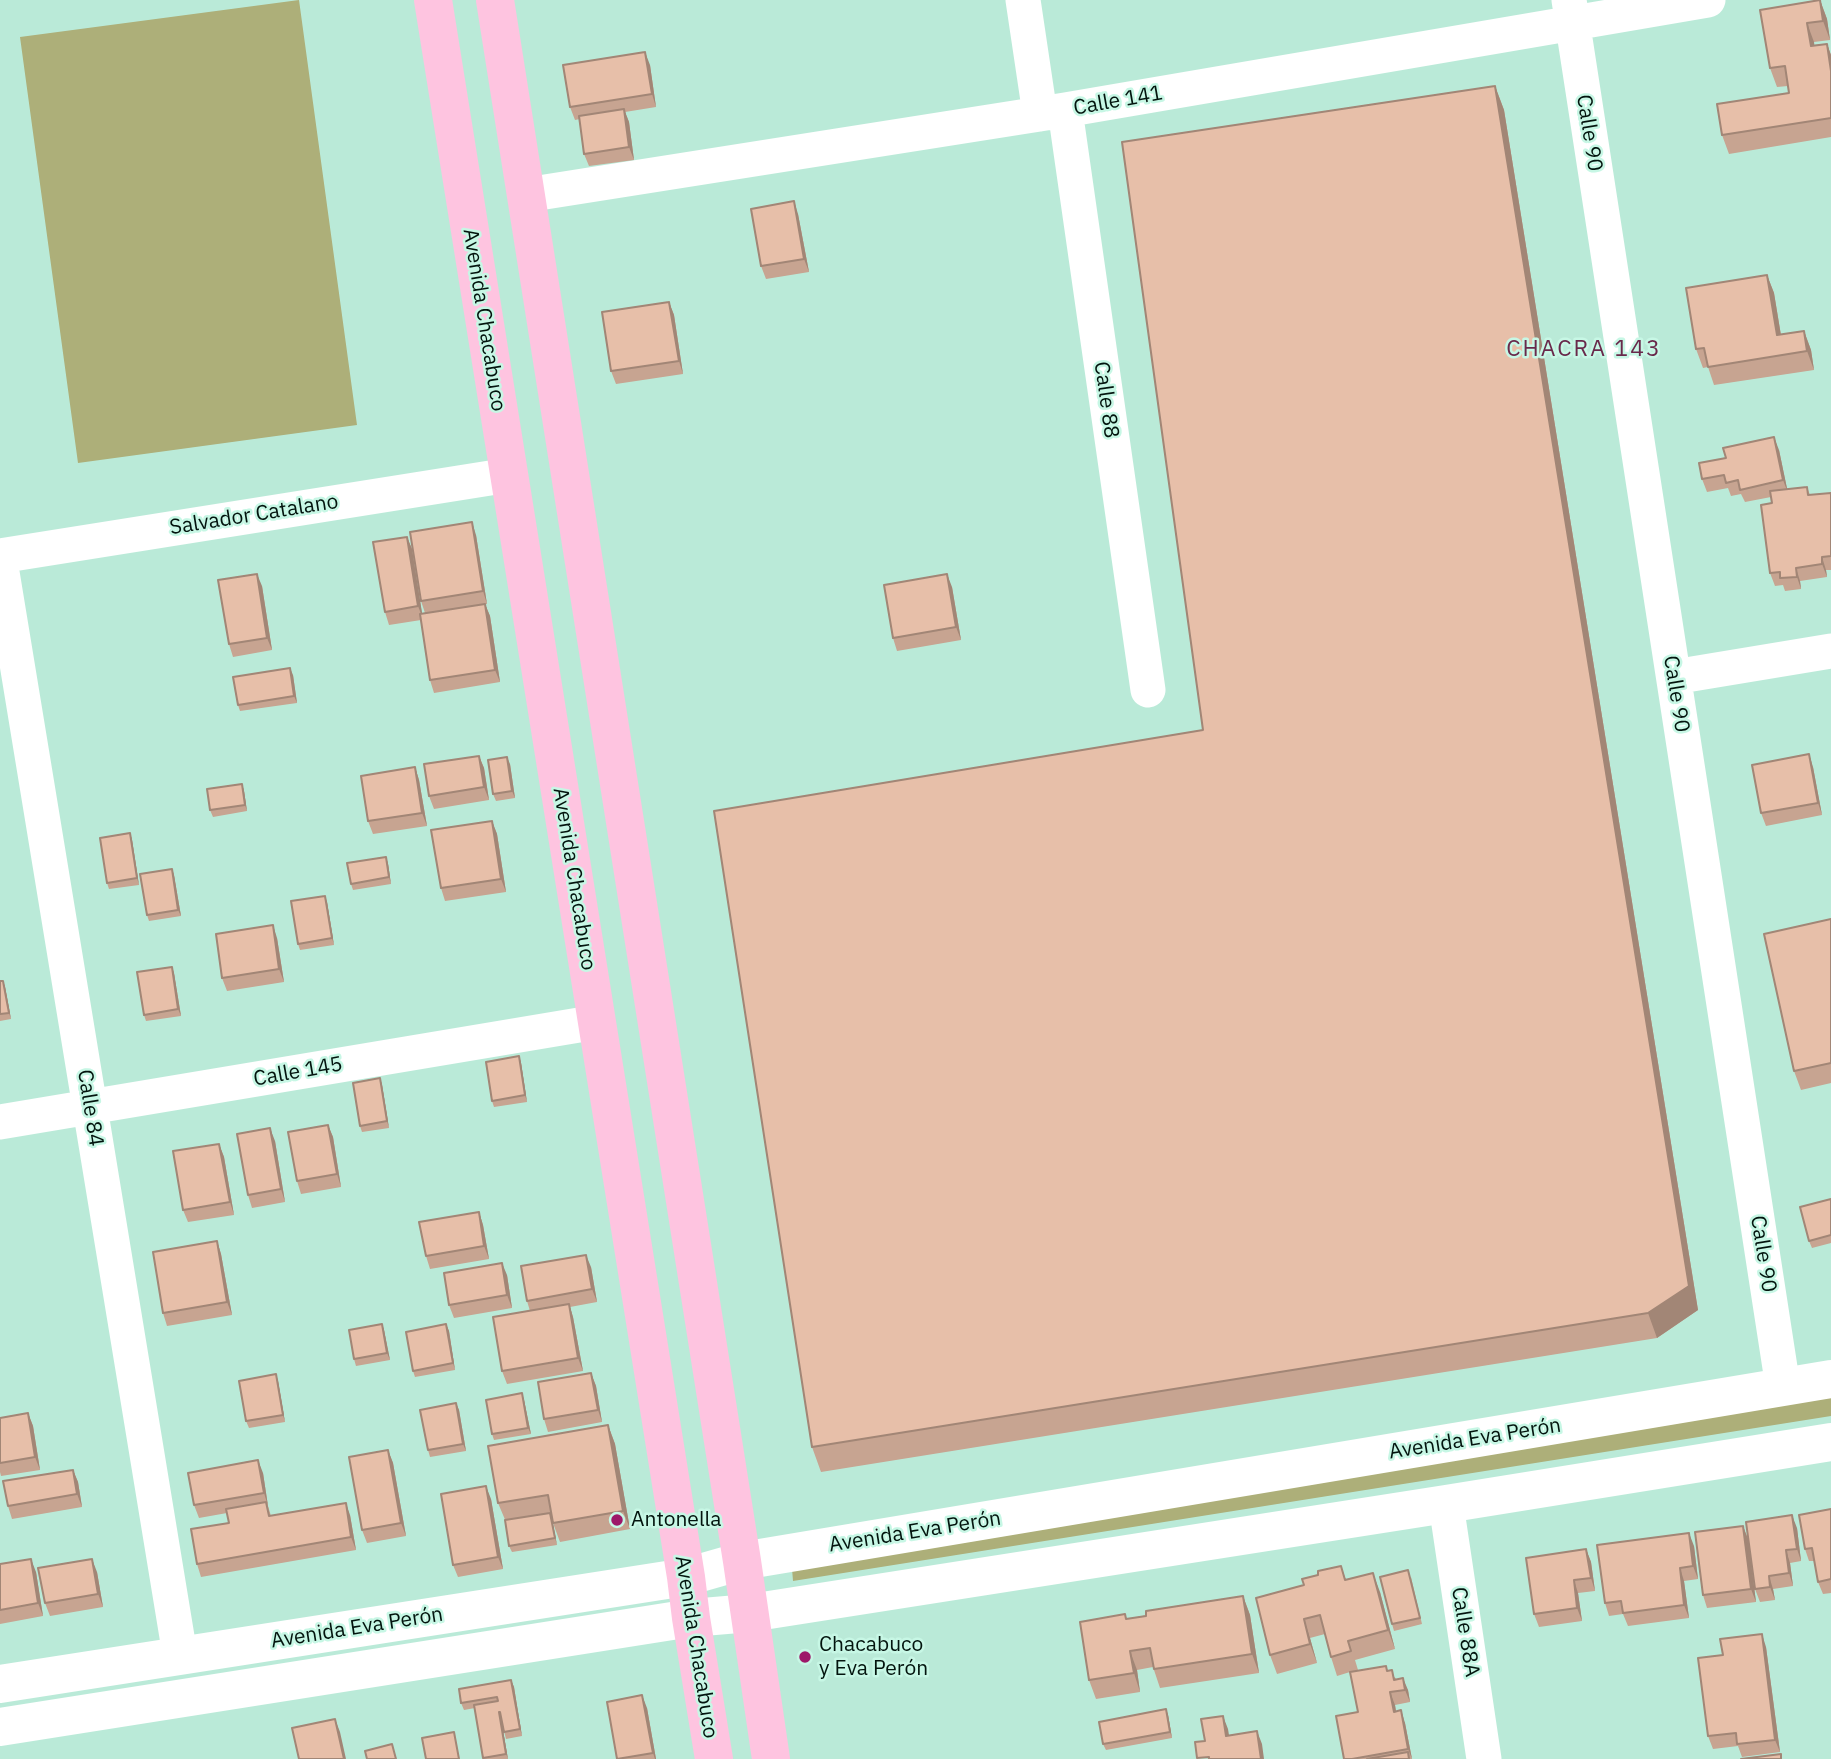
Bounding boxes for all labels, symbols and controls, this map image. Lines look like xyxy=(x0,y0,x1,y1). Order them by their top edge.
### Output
street label: Calle 141 xyxy=(1072,81,1164,121)
street label: Calle 90 xyxy=(1571,93,1607,173)
street label: Avenida Chacabuco xyxy=(457,227,511,413)
district label: CHACRA 143 xyxy=(1507,335,1661,363)
street label: Calle 88 xyxy=(1088,360,1124,440)
street label: Salvador Catalano xyxy=(168,489,340,541)
street label: Calle 90 xyxy=(1658,654,1694,734)
street label: Avenida Chacabuco xyxy=(547,786,601,972)
street label: Calle 145 xyxy=(252,1052,344,1092)
street label: Calle 84 xyxy=(72,1068,108,1148)
street label: Calle 90 xyxy=(1745,1214,1781,1294)
street label: Avenida Eva Perón xyxy=(1387,1413,1563,1465)
street label: Avenida Eva Perón xyxy=(827,1506,1003,1558)
place label: Antonella xyxy=(631,1507,721,1533)
marker: Antonella xyxy=(609,1512,625,1528)
street label: Avenida Chacabuco xyxy=(669,1554,723,1740)
street label: Calle 88A xyxy=(1445,1585,1485,1679)
street label: Avenida Eva Perón xyxy=(269,1602,445,1654)
place label: Chacabuco y Eva Perón xyxy=(819,1632,928,1682)
marker: Chacabuco y Eva Perón xyxy=(797,1649,813,1665)

